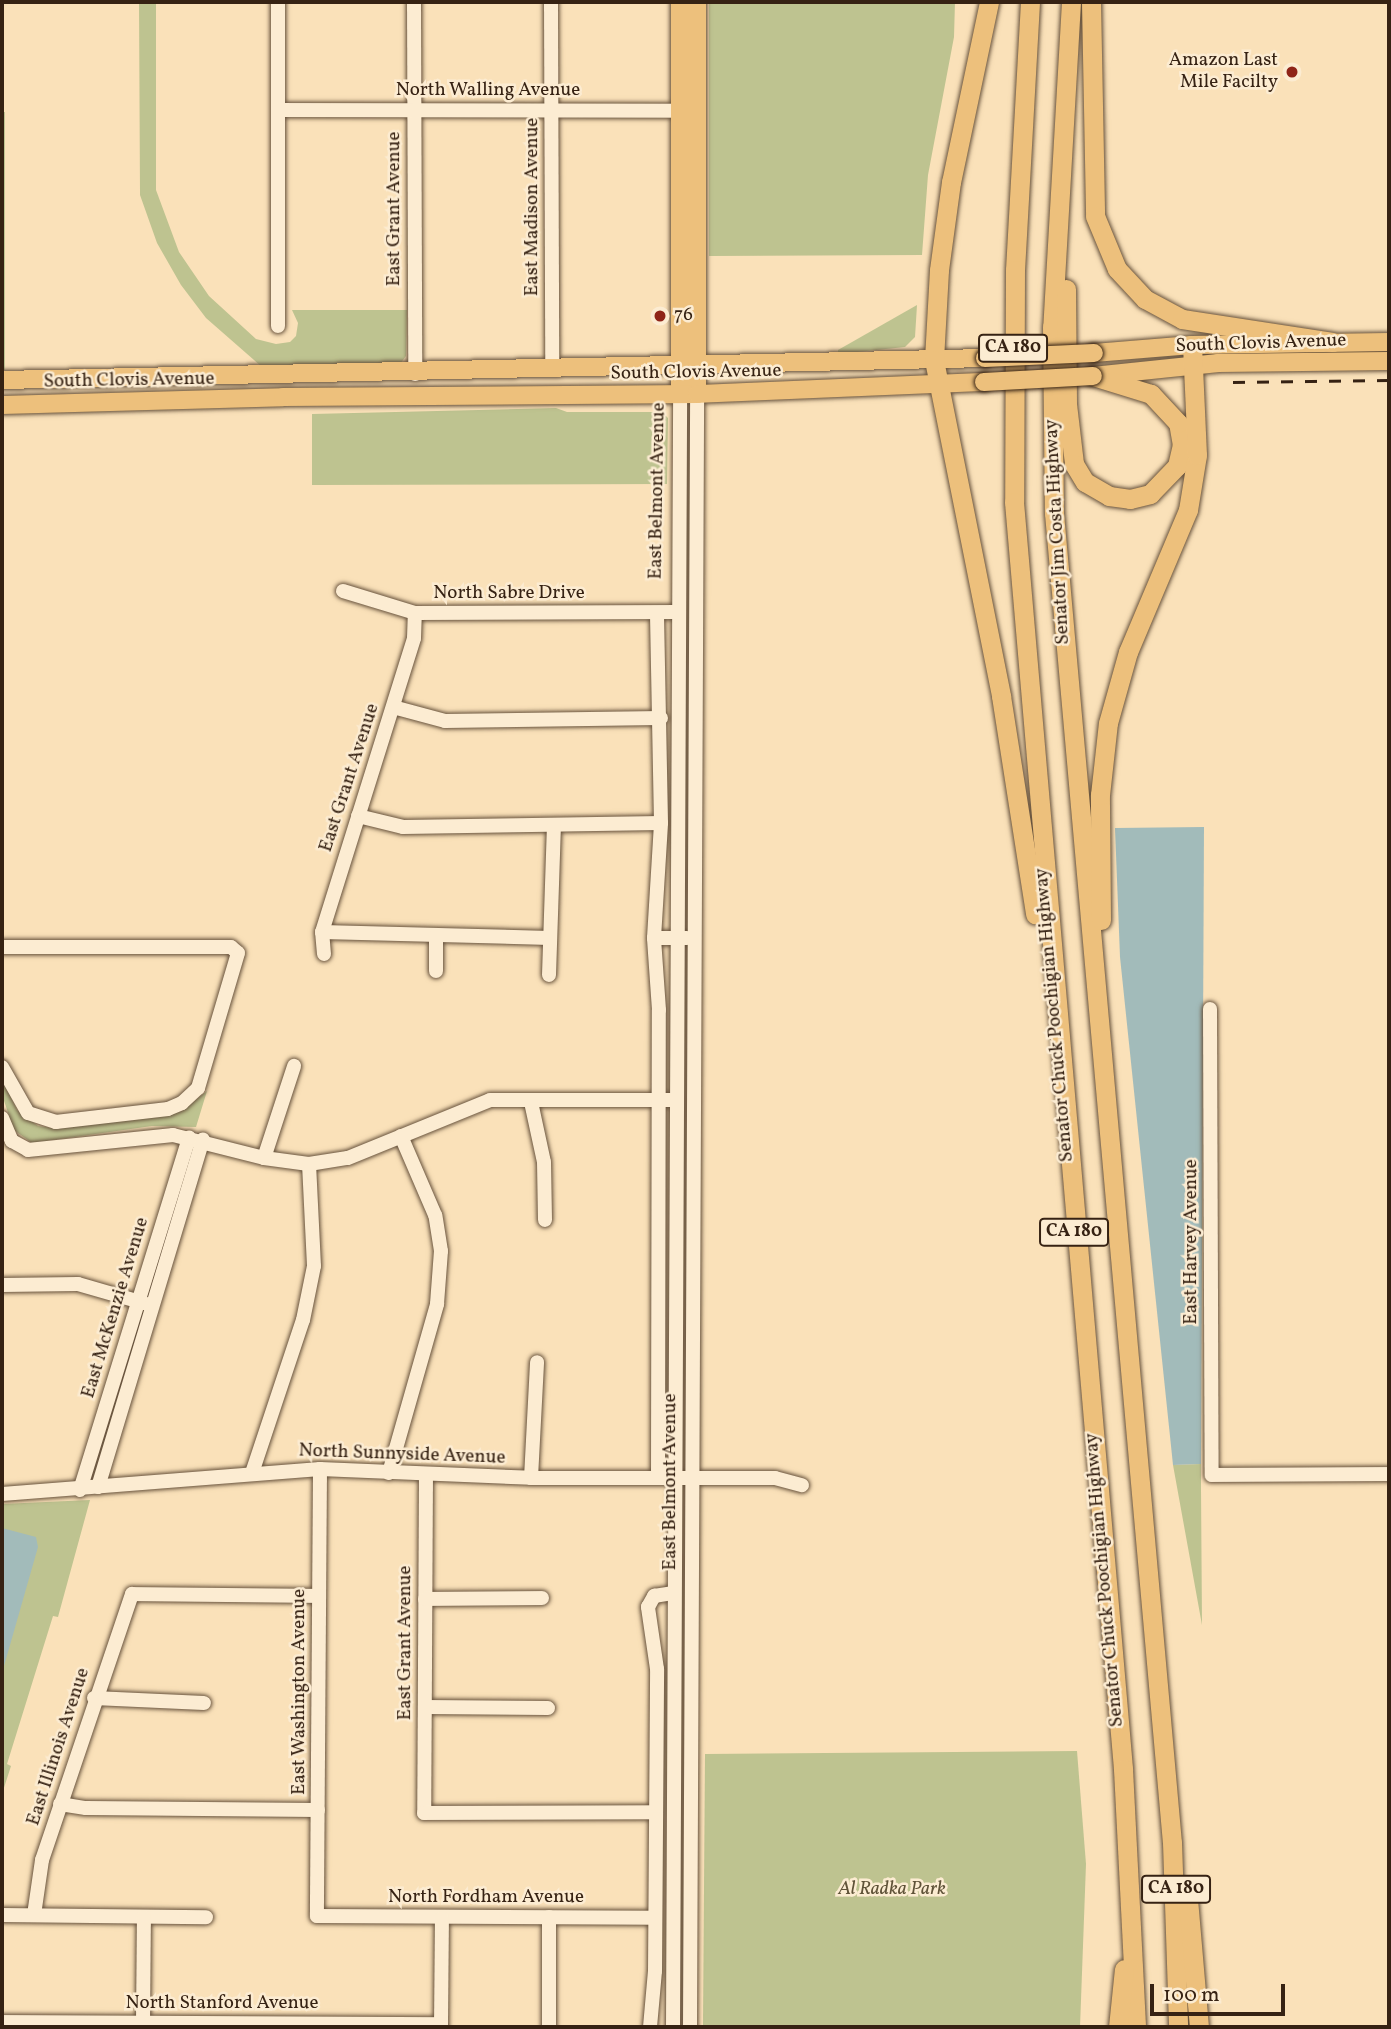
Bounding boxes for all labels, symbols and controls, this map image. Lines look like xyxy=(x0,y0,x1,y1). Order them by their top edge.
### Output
place label: Amazon Last Mile Facilty xyxy=(1169,50,1278,94)
marker: Amazon Last Mile Facilty xyxy=(1284,64,1300,80)
street label: North Walling Avenue xyxy=(395,80,581,102)
street label: East Madison Avenue xyxy=(522,118,544,296)
street label: East Grant Avenue xyxy=(384,132,406,286)
place label: 76 xyxy=(674,305,693,327)
marker: 76 xyxy=(652,308,668,324)
street label: South Clovis Avenue xyxy=(1175,330,1347,358)
road number: CA 180 xyxy=(978,334,1048,362)
street label: South Clovis Avenue xyxy=(610,360,782,386)
street label: South Clovis Avenue xyxy=(43,368,215,394)
street label: East Belmont Avenue xyxy=(645,402,671,580)
street label: Senator Jim Costa Highway xyxy=(1041,419,1075,645)
street label: North Sabre Drive xyxy=(433,583,585,605)
street label: East Grant Avenue xyxy=(315,701,385,855)
street label: Senator Chuck Poochigian Highway xyxy=(1031,867,1079,1163)
street label: East Harvey Avenue xyxy=(1181,1159,1203,1325)
street label: East McKenzie Avenue xyxy=(78,1215,154,1401)
road number: CA 180 xyxy=(1039,1218,1109,1246)
street label: East Belmont Avenue xyxy=(660,1394,682,1570)
street label: Senator Chuck Poochigian Highway xyxy=(1081,1432,1129,1728)
street label: North Sunnyside Avenue xyxy=(298,1440,506,1470)
street label: East Grant Avenue xyxy=(395,1566,417,1720)
street label: East Washington Avenue xyxy=(289,1589,311,1795)
street label: East Illinois Avenue xyxy=(23,1665,95,1829)
road number: CA 180 xyxy=(1141,1874,1211,1903)
park label: Al Radka Park xyxy=(838,1879,946,1901)
street label: North Fordham Avenue xyxy=(388,1887,584,1909)
scale bar xyxy=(1153,1969,1288,2013)
text: 100 m xyxy=(1163,1981,1220,2010)
street label: North Stanford Avenue xyxy=(125,1993,319,2015)

